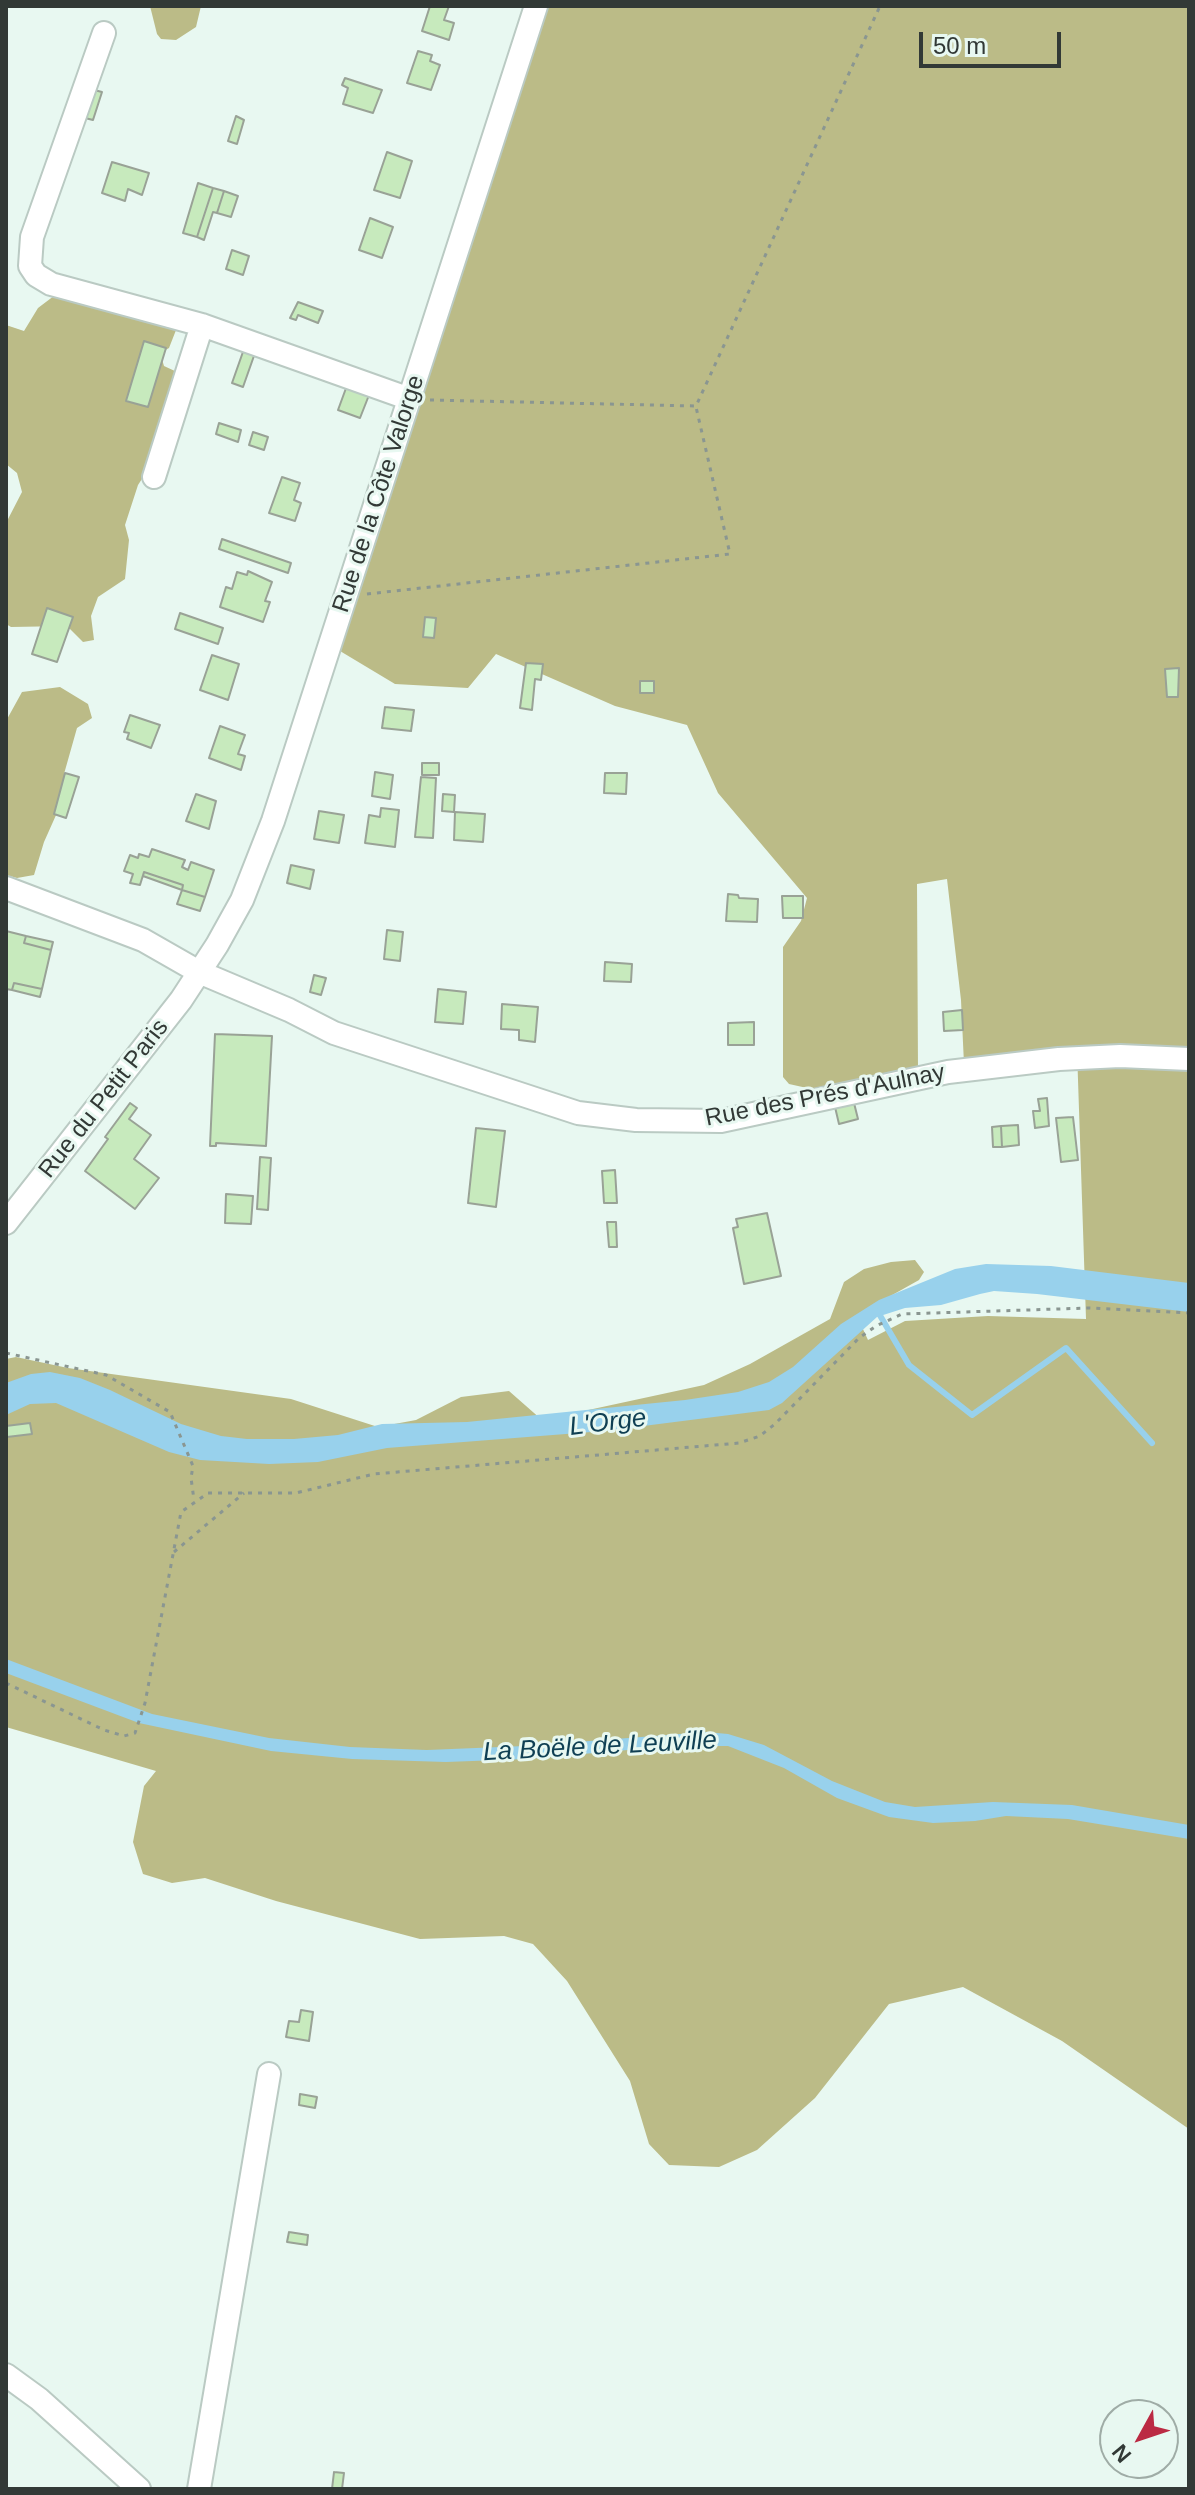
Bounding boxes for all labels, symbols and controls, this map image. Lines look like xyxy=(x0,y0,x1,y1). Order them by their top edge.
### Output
scale bar xyxy=(923,16,1065,66)
text: 50 m xyxy=(933,32,986,59)
street label: Rue de la Côte Valorge xyxy=(327,372,431,616)
street label: Rue du Petit Paris xyxy=(33,1014,175,1184)
street label: Rue des Prés d'Aulnay xyxy=(703,1059,947,1133)
water label: L'Orge xyxy=(568,1403,648,1443)
water label: La Boële de Leuville xyxy=(482,1725,718,1769)
north arrow xyxy=(1099,2399,1179,2479)
text: N xyxy=(1107,2439,1136,2468)

